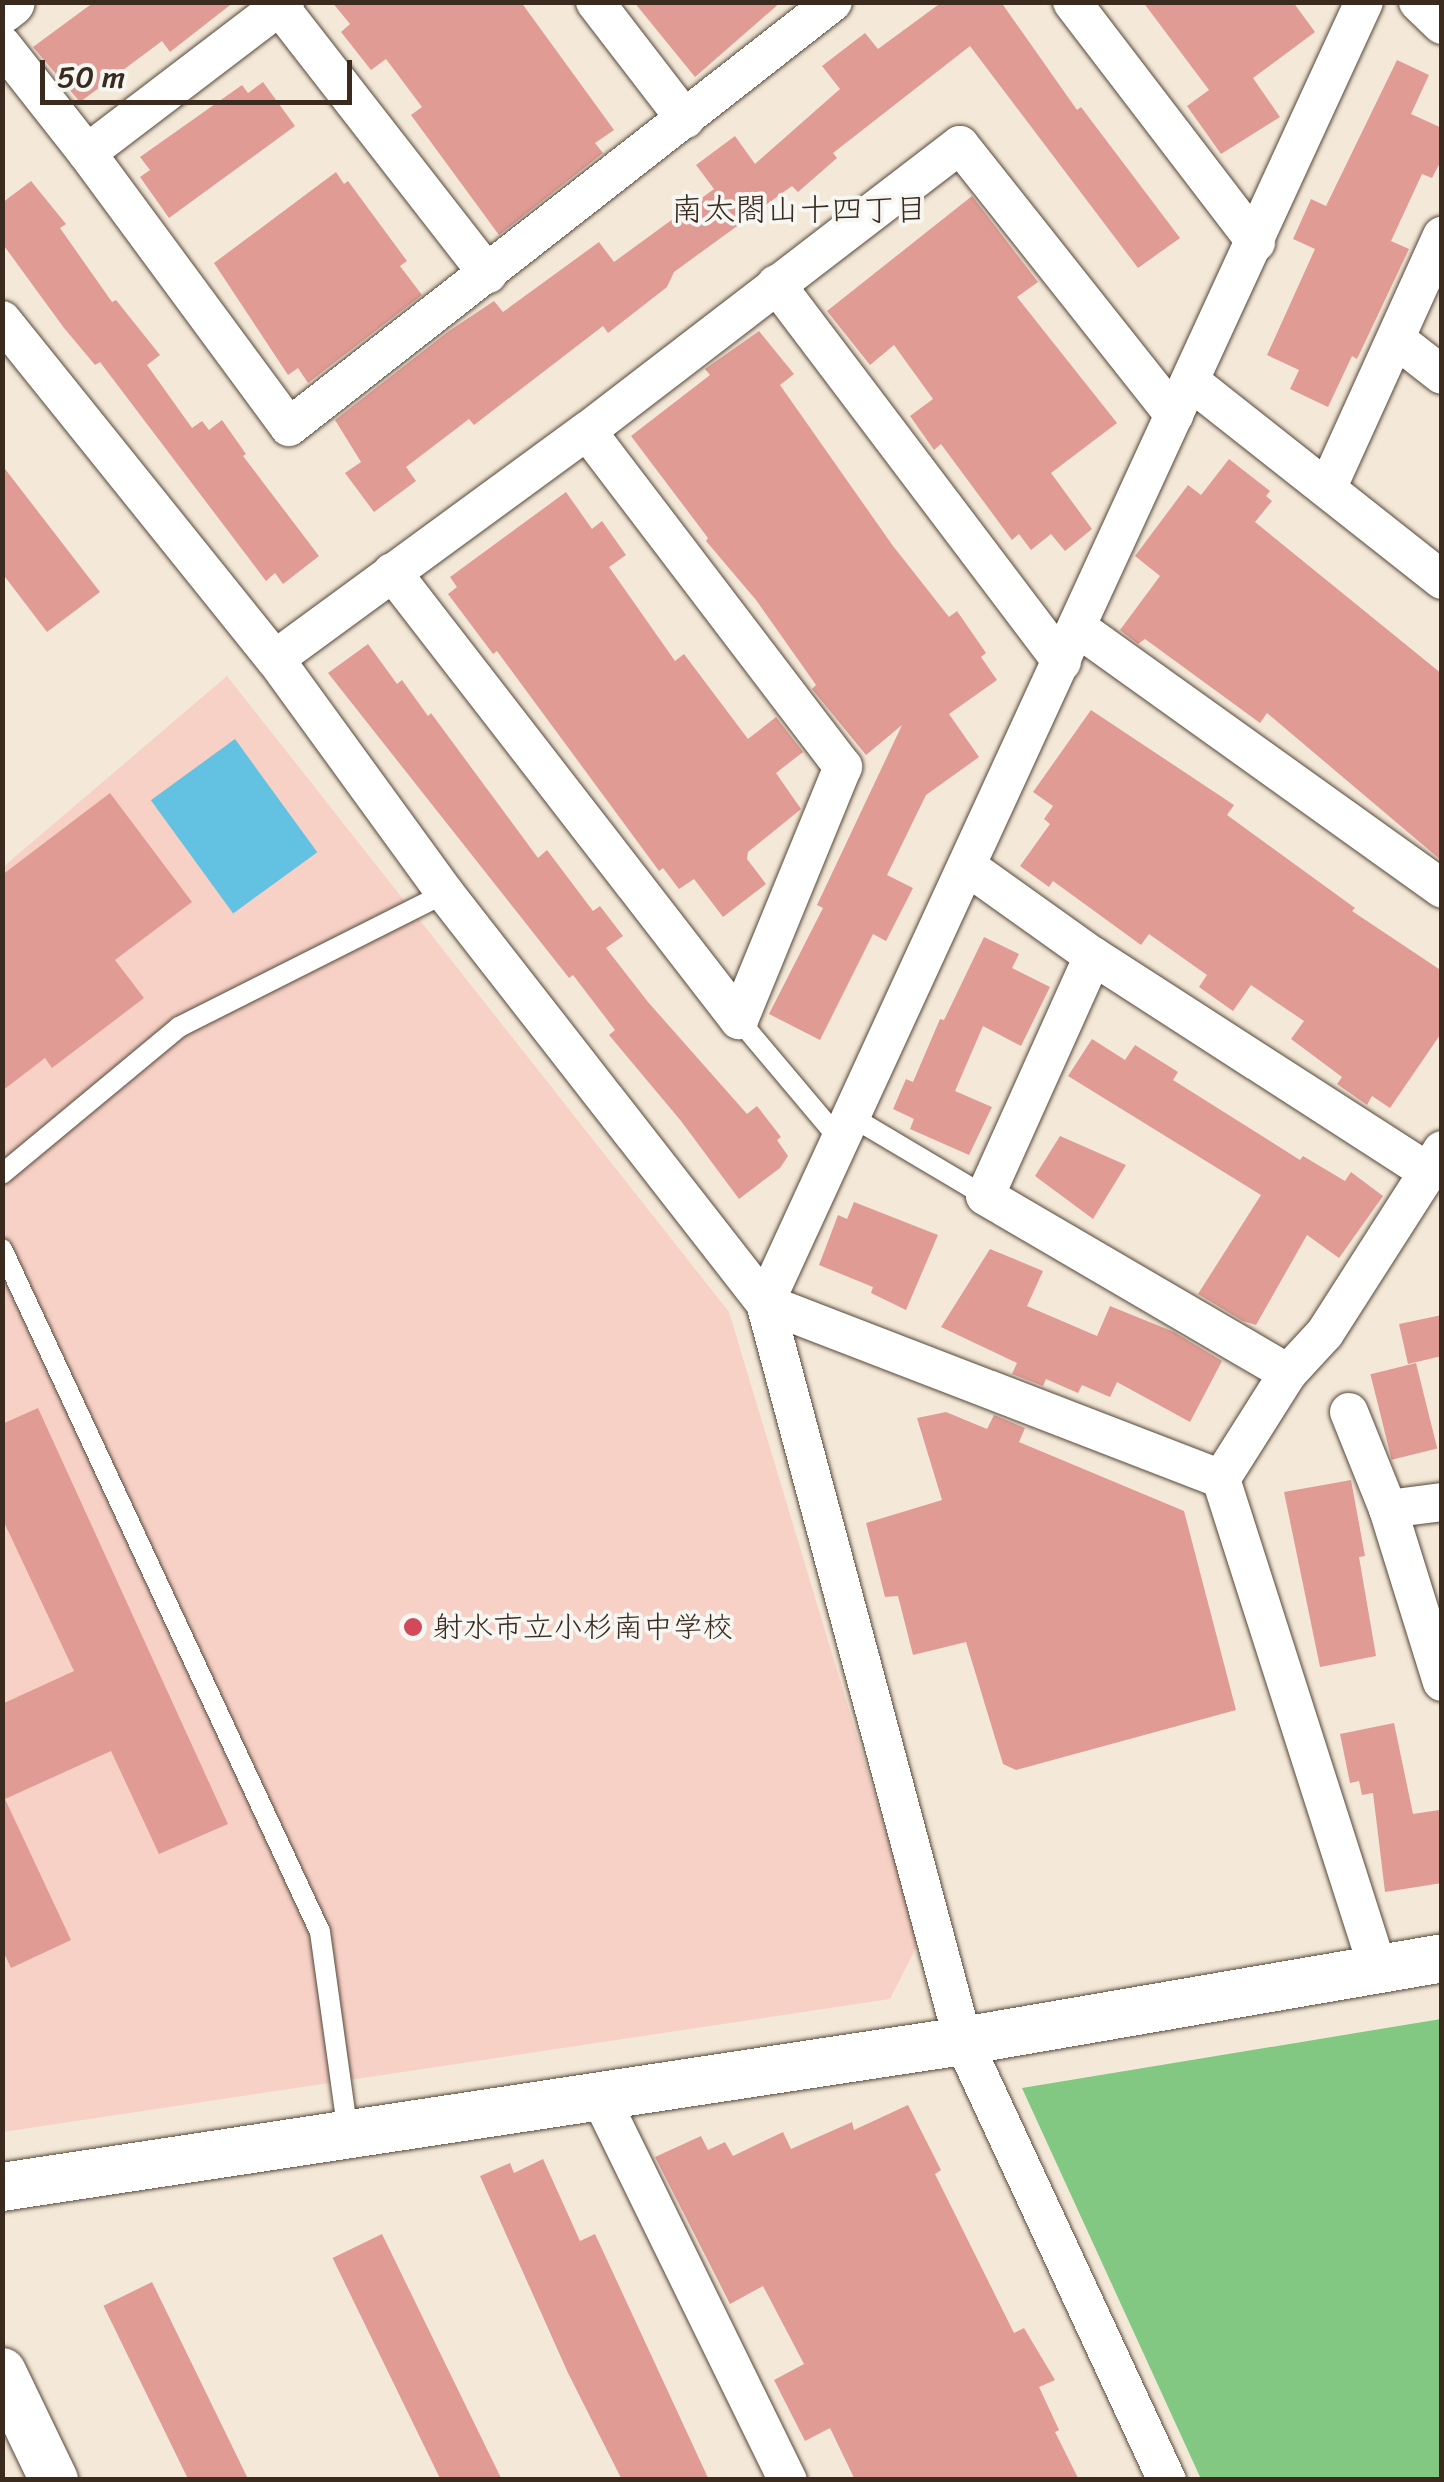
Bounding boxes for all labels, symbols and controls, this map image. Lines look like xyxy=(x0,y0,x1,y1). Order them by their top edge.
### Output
scale bar xyxy=(45,40,358,102)
text: 50 m xyxy=(57,50,125,104)
district label: 南太閤山十四丁目 xyxy=(671,191,927,229)
place label: 射水市立小杉南中学校 xyxy=(433,1609,733,1645)
marker: 射水市立小杉南中学校 xyxy=(402,1616,424,1638)

